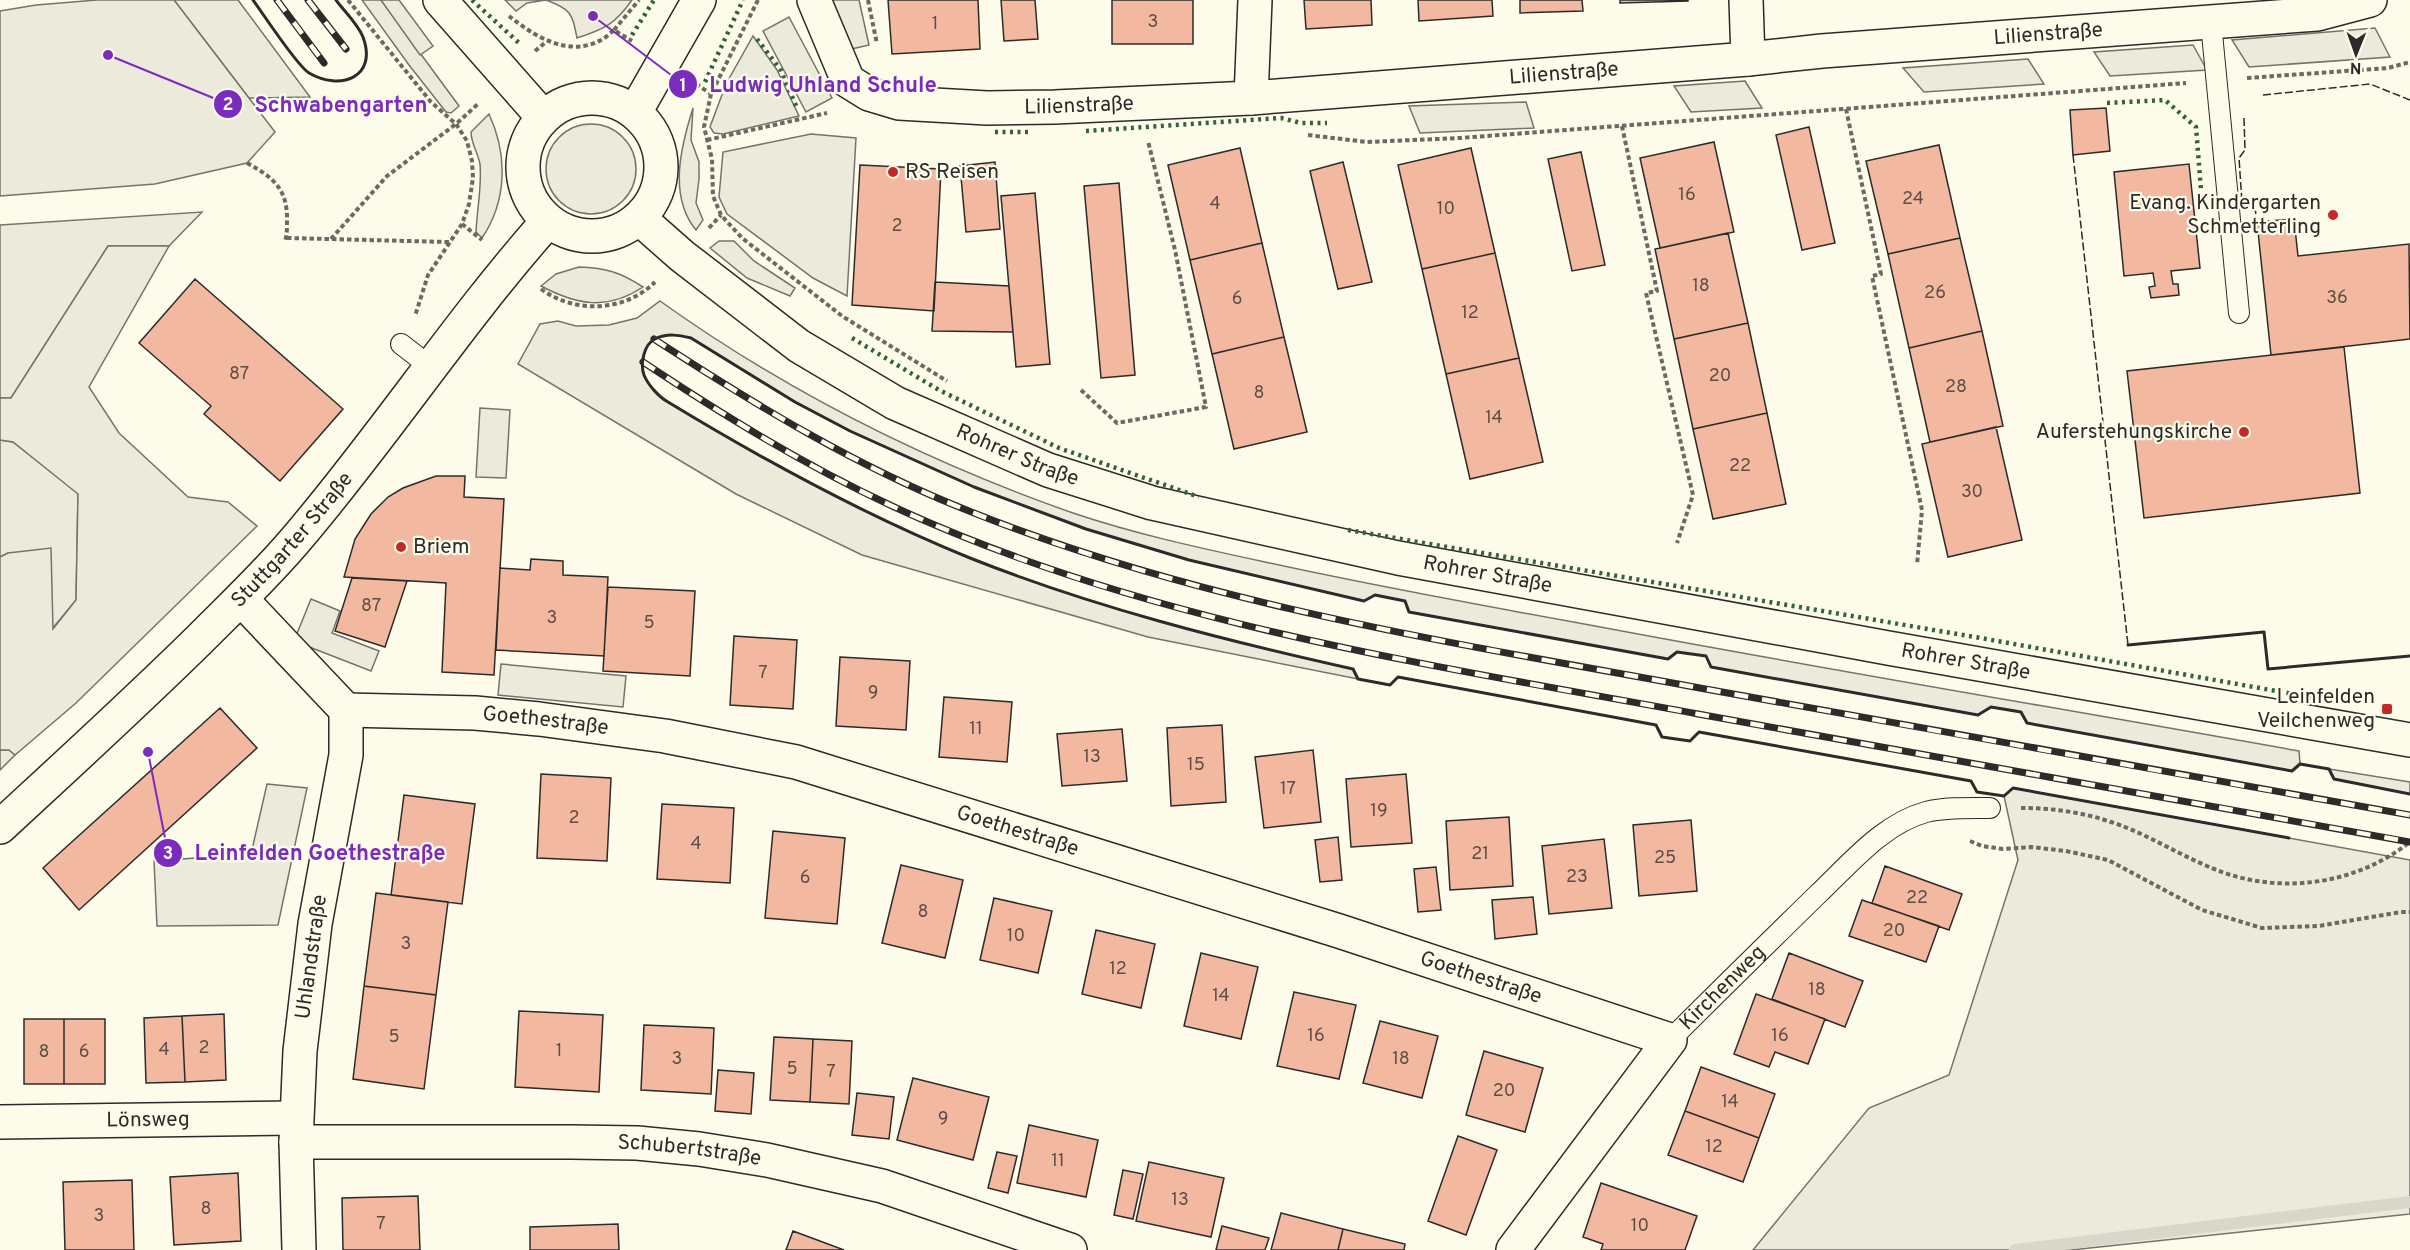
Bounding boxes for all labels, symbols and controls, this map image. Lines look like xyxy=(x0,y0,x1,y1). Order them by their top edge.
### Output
house number: 3 xyxy=(1148,11,1158,34)
house number: 1 xyxy=(932,13,938,36)
street label: Lilienstraße xyxy=(1992,17,2104,52)
north arrow xyxy=(2326,24,2386,84)
street label: Lilienstraße xyxy=(1508,56,1620,91)
text: N xyxy=(2350,57,2362,77)
callout: Ludwig Uhland Schule xyxy=(668,64,949,104)
text: Ludwig Uhland Schule xyxy=(709,73,937,100)
text: 1 xyxy=(679,75,687,98)
callout: Schwabengarten xyxy=(213,84,440,124)
street label: Lilienstraße xyxy=(1024,90,1134,121)
text: Schwabengarten xyxy=(255,93,427,120)
text: 2 xyxy=(222,94,234,117)
place label: RS Reisen xyxy=(905,159,999,186)
marker: RS Reisen xyxy=(886,165,900,179)
house number: 16 xyxy=(1678,184,1696,207)
house number: 24 xyxy=(1902,188,1924,211)
place label: Evang. Kindergarten Schmetterling xyxy=(2129,190,2321,241)
house number: 4 xyxy=(1209,193,1221,216)
house number: 10 xyxy=(1437,198,1455,221)
marker: Evang. Kindergarten Schmetterling xyxy=(2326,208,2340,222)
house number: 2 xyxy=(891,215,903,238)
house number: 18 xyxy=(1692,275,1710,298)
house number: 26 xyxy=(1924,282,1946,305)
house number: 36 xyxy=(2326,287,2348,310)
house number: 6 xyxy=(1232,288,1242,311)
house number: 12 xyxy=(1461,302,1479,325)
house number: 87 xyxy=(229,363,249,386)
house number: 20 xyxy=(1709,365,1731,388)
house number: 28 xyxy=(1945,376,1967,399)
house number: 8 xyxy=(1254,382,1265,405)
house number: 14 xyxy=(1485,407,1503,430)
street label: Rohrer Straße xyxy=(952,418,1082,492)
place label: Auferstehungskirche xyxy=(2036,419,2232,446)
marker: Auferstehungskirche xyxy=(2237,425,2251,439)
house number: 22 xyxy=(1729,455,1751,478)
street label: Stuttgarter Straße xyxy=(226,467,359,614)
house number: 30 xyxy=(1961,481,1983,504)
place label: Briem xyxy=(413,534,470,561)
marker: Briem xyxy=(394,540,408,554)
street label: Rohrer Straße xyxy=(1421,549,1554,600)
house number: 87 xyxy=(361,595,381,618)
house number: 3 xyxy=(547,607,557,630)
house number: 5 xyxy=(643,612,655,635)
street label: Rohrer Straße xyxy=(1899,637,2032,686)
house number: 7 xyxy=(758,662,768,685)
house number: 9 xyxy=(868,682,878,705)
place label: Leinfelden Veilchenweg xyxy=(2257,684,2375,735)
street label: Goethestraße xyxy=(481,700,610,742)
marker: Leinfelden Veilchenweg xyxy=(2380,702,2394,716)
house number: 11 xyxy=(969,718,983,741)
house number: 13 xyxy=(1083,746,1101,769)
house number: 15 xyxy=(1187,754,1205,777)
house number: 17 xyxy=(1280,778,1296,801)
street label: Goethestraße xyxy=(953,799,1082,863)
house number: 19 xyxy=(1370,800,1388,823)
house number: 2 xyxy=(568,807,580,830)
callout: Leinfelden Goethestraße xyxy=(153,833,458,873)
house number: 4 xyxy=(690,833,702,856)
text: Leinfelden Goethestraße xyxy=(195,841,445,868)
text: 3 xyxy=(163,843,173,866)
house number: 21 xyxy=(1471,843,1489,866)
house number: 25 xyxy=(1654,847,1676,870)
house number: 23 xyxy=(1566,866,1588,889)
house number: 6 xyxy=(800,867,810,890)
house number: 22 xyxy=(1906,887,1928,910)
street label: Uhlandstraße xyxy=(290,893,334,1021)
house number: 8 xyxy=(918,901,929,924)
house number: 20 xyxy=(1883,920,1905,943)
house number: 10 xyxy=(1007,925,1025,948)
house number: 3 xyxy=(401,933,411,956)
street label: Kirchenweg xyxy=(1674,939,1772,1036)
street label: Goethestraße xyxy=(1416,945,1545,1010)
house number: 12 xyxy=(1109,958,1127,981)
house number: 18 xyxy=(1808,979,1826,1002)
house number: 14 xyxy=(1212,985,1230,1008)
house number: 16 xyxy=(1307,1025,1325,1048)
house number: 16 xyxy=(1771,1025,1789,1048)
house number: 5 xyxy=(388,1026,400,1049)
house number: 2 xyxy=(198,1037,210,1060)
house number: 4 xyxy=(158,1039,170,1062)
house number: 1 xyxy=(556,1040,562,1063)
house number: 8 xyxy=(39,1041,50,1064)
house number: 6 xyxy=(79,1041,89,1064)
house number: 3 xyxy=(672,1048,682,1071)
house number: 18 xyxy=(1392,1048,1410,1071)
house number: 5 xyxy=(786,1058,798,1081)
house number: 7 xyxy=(826,1061,836,1084)
house number: 20 xyxy=(1493,1080,1515,1103)
house number: 14 xyxy=(1721,1091,1739,1114)
street label: Lönsweg xyxy=(106,1106,190,1134)
house number: 9 xyxy=(938,1108,948,1131)
street label: Schubertstraße xyxy=(617,1129,763,1172)
house number: 12 xyxy=(1705,1136,1723,1159)
house number: 11 xyxy=(1051,1150,1065,1173)
house number: 13 xyxy=(1171,1189,1189,1212)
house number: 8 xyxy=(201,1198,212,1221)
house number: 3 xyxy=(94,1205,104,1228)
house number: 7 xyxy=(376,1213,386,1236)
house number: 10 xyxy=(1631,1215,1649,1238)

